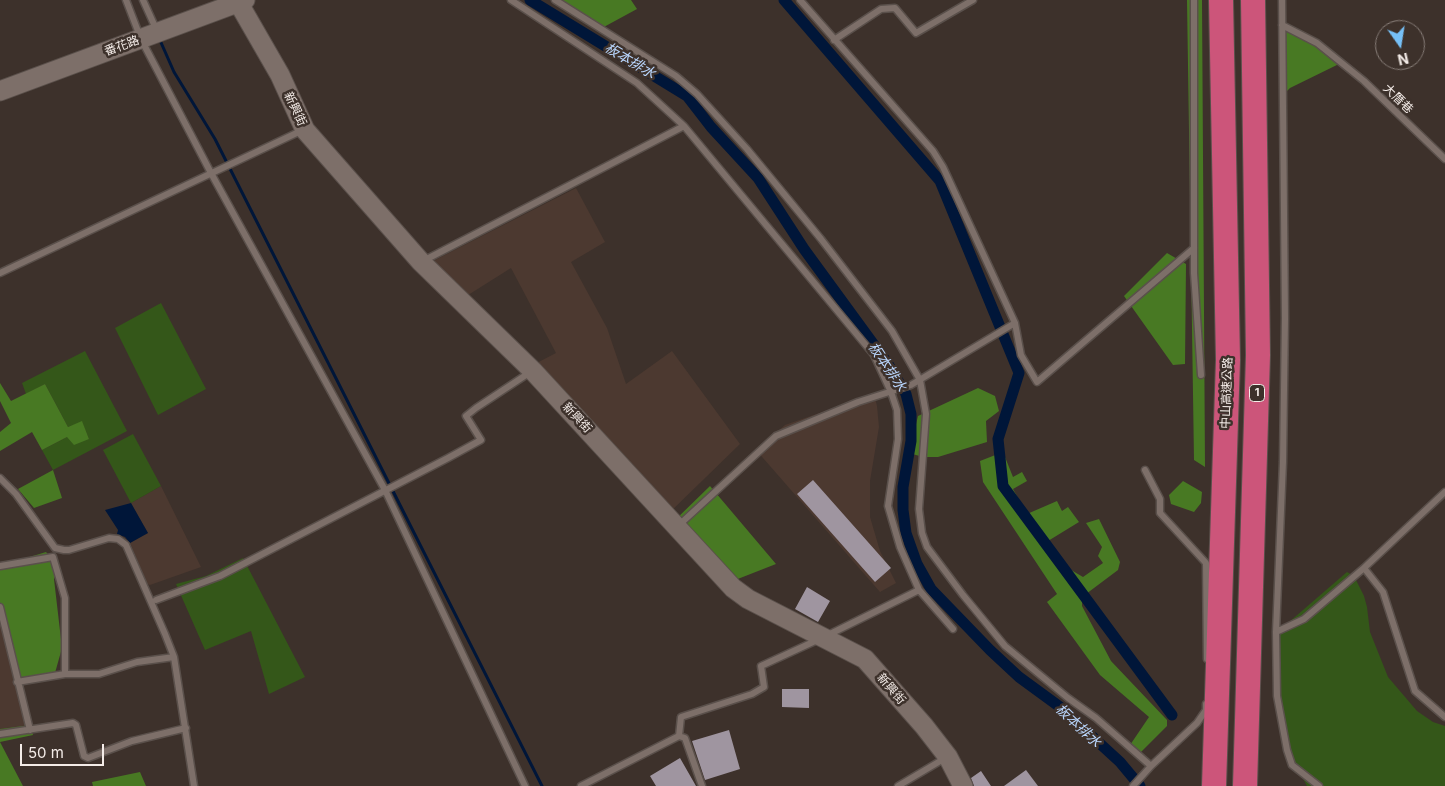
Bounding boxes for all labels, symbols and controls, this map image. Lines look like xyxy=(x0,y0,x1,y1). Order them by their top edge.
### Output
north arrow xyxy=(1375,20,1425,70)
street label: 番花路 xyxy=(103,33,141,59)
water label: 板本排水 xyxy=(602,39,658,83)
text: N xyxy=(1396,50,1410,69)
street label: 大厝巷 xyxy=(1380,81,1416,117)
street label: 新興街 xyxy=(281,90,309,128)
water label: 板本排水 xyxy=(864,339,910,395)
street label: 中山高速公路 xyxy=(1219,357,1235,429)
road number: 1 xyxy=(1250,384,1264,402)
street label: 新興街 xyxy=(559,400,595,436)
street label: 新興街 xyxy=(874,671,908,707)
water label: 板本排水 xyxy=(1052,701,1104,751)
scale bar xyxy=(22,734,106,766)
text: 50 m xyxy=(28,743,64,762)

